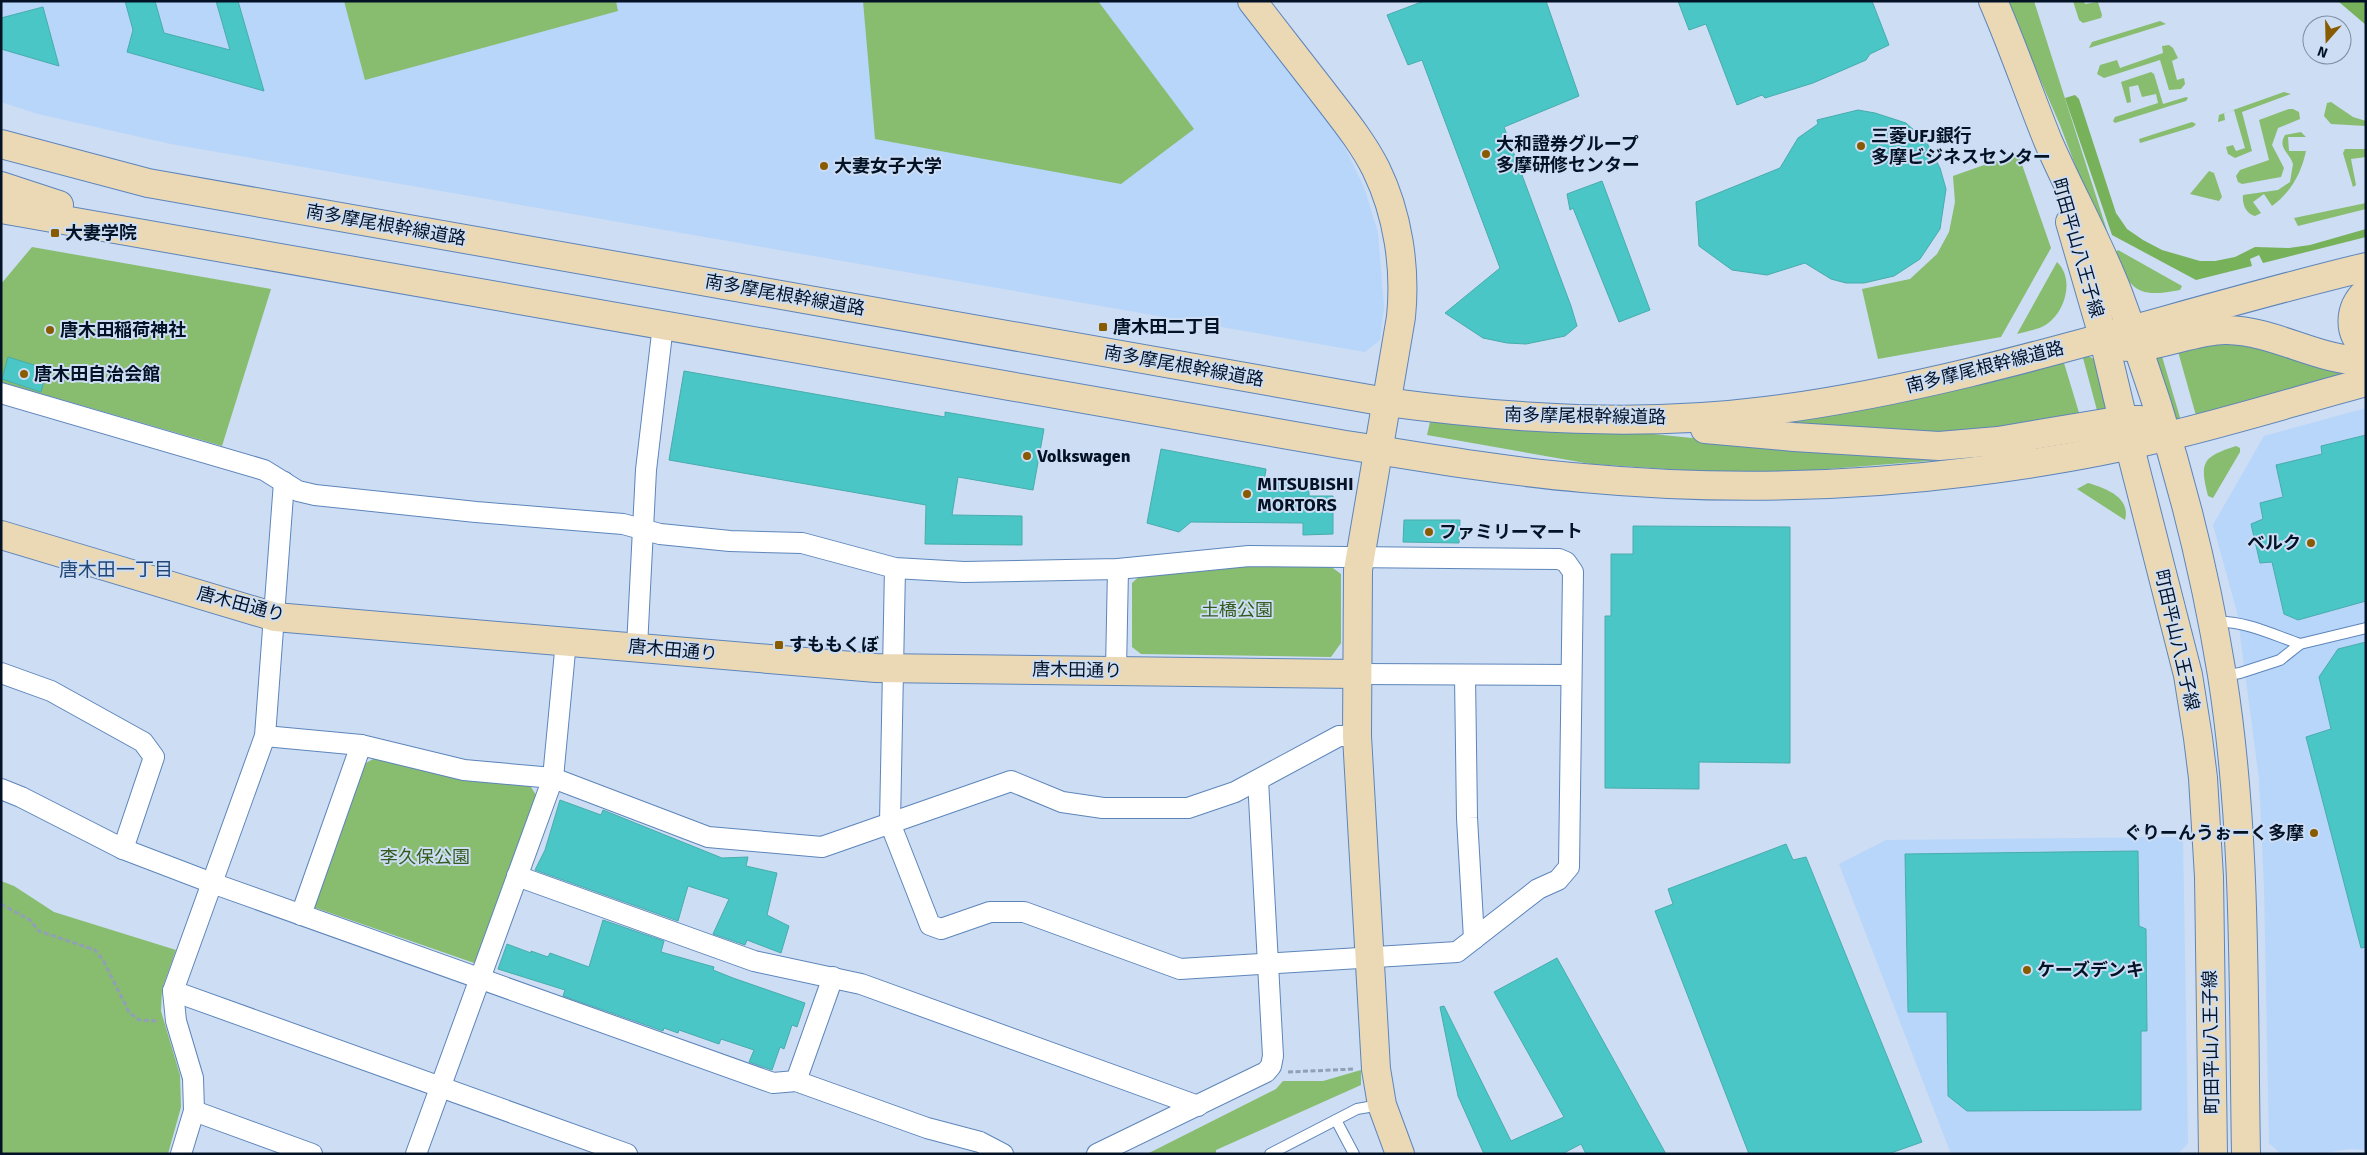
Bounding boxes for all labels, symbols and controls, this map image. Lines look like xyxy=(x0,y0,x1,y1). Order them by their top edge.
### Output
north arrow xyxy=(2302,15,2352,65)
text: N xyxy=(2315,42,2330,61)
place label: 三菱UFJ銀行 多摩ビジネスセンター xyxy=(1871,125,2051,168)
place label: 大和證券グループ 多摩研修センター xyxy=(1496,133,1640,176)
marker: 三菱UFJ銀行 多摩ビジネスセンター xyxy=(1855,140,1867,152)
marker: 大和證券グループ 多摩研修センター xyxy=(1480,148,1492,160)
place label: 大妻女子大学 xyxy=(834,155,942,177)
marker: 大妻女子大学 xyxy=(818,160,830,172)
street label: 町田平山八王子線 xyxy=(2048,176,2108,320)
street label: 南多摩尾根幹線道路 xyxy=(304,200,468,250)
place label: 大妻学院 xyxy=(65,222,137,244)
marker: 大妻学院 xyxy=(49,227,61,239)
street label: 南多摩尾根幹線道路 xyxy=(703,270,867,320)
place label: 唐木田二丁目 xyxy=(1113,316,1221,338)
place label: 唐木田稲荷神社 xyxy=(60,319,186,341)
marker: 唐木田二丁目 xyxy=(1097,321,1109,333)
marker: 唐木田稲荷神社 xyxy=(44,324,56,336)
street label: 南多摩尾根幹線道路 xyxy=(1904,337,2066,397)
street label: 南多摩尾根幹線道路 xyxy=(1102,341,1266,391)
place label: 唐木田自治会館 xyxy=(34,363,160,385)
marker: 唐木田自治会館 xyxy=(18,368,30,380)
street label: 南多摩尾根幹線道路 xyxy=(1504,404,1666,428)
place label: Volkswagen xyxy=(1037,445,1131,467)
marker: Volkswagen xyxy=(1021,450,1033,462)
place label: MITSUBISHI MORTORS xyxy=(1257,473,1354,516)
marker: MITSUBISHI MORTORS xyxy=(1241,488,1253,500)
place label: ファミリーマート xyxy=(1439,521,1583,543)
marker: ファミリーマート xyxy=(1423,526,1435,538)
place label: ベルク xyxy=(2247,532,2301,554)
marker: ベルク xyxy=(2305,537,2317,549)
district label: 唐木田一丁目 xyxy=(59,558,173,582)
street label: 町田平山八王子線 xyxy=(2150,567,2204,713)
street label: 唐木田通り xyxy=(195,582,287,626)
park label: 土橋公園 xyxy=(1201,599,1273,621)
place label: すももくぼ xyxy=(789,634,879,656)
street label: 唐木田通り xyxy=(627,635,719,665)
marker: すももくぼ xyxy=(773,639,785,651)
street label: 唐木田通り xyxy=(1032,658,1122,682)
place label: ぐりーんうぉーく多摩 xyxy=(2124,822,2304,844)
marker: ぐりーんうぉーく多摩 xyxy=(2308,827,2320,839)
park label: 李久保公園 xyxy=(380,846,470,868)
place label: ケーズデンキ xyxy=(2037,959,2144,981)
marker: ケーズデンキ xyxy=(2021,964,2033,976)
street label: 町田平山八王子線 xyxy=(2199,970,2223,1114)

